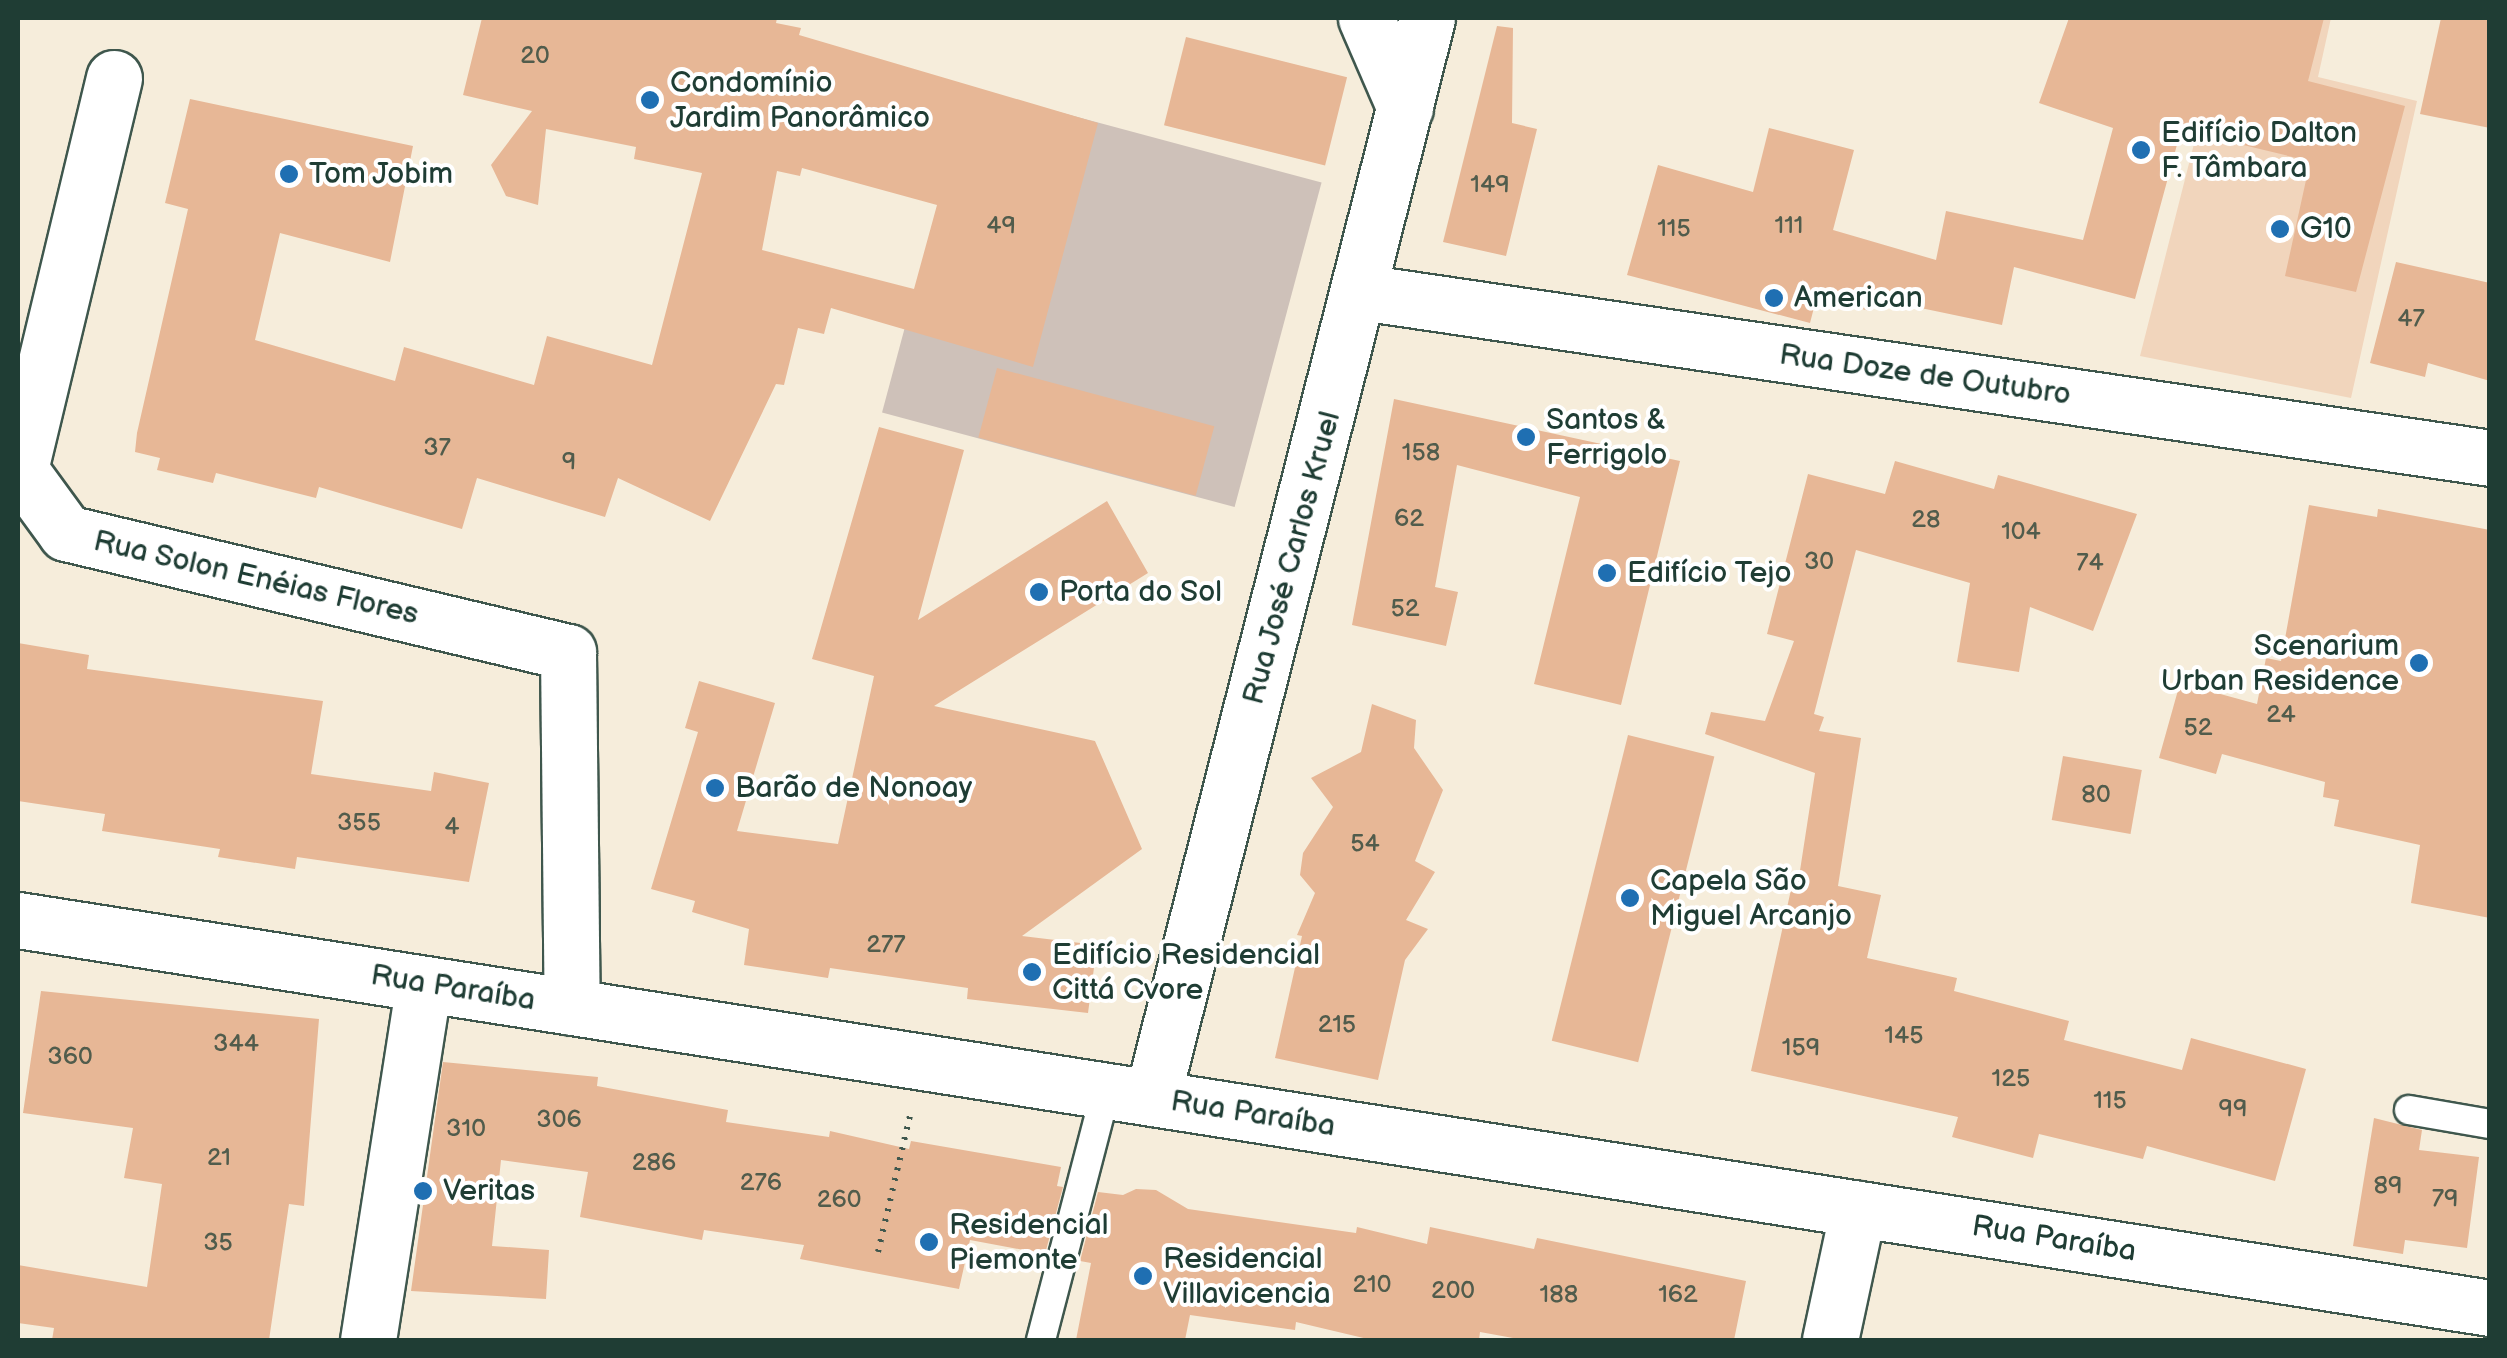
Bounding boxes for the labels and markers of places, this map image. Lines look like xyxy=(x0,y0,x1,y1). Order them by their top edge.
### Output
place label: Condomínio Jardim Panorâmico xyxy=(670,65,930,136)
marker: Condomínio Jardim Panorâmico xyxy=(639,89,661,111)
place label: Edifício Dalton F. Tâmbara xyxy=(2161,115,2357,186)
marker: Edifício Dalton F. Tâmbara xyxy=(2130,139,2152,161)
place label: Tom Jobim xyxy=(309,156,455,192)
marker: Tom Jobim xyxy=(278,163,300,185)
place label: G10 xyxy=(2300,211,2352,247)
marker: G10 xyxy=(2269,218,2291,240)
place label: American xyxy=(1794,280,1923,316)
marker: American xyxy=(1763,287,1785,309)
place label: Santos & Ferrigolo xyxy=(1546,402,1667,472)
marker: Santos & Ferrigolo xyxy=(1515,426,1537,448)
place label: Edifício Tejo xyxy=(1627,555,1792,591)
marker: Edifício Tejo xyxy=(1596,562,1618,584)
place label: Porta do Sol xyxy=(1059,574,1222,610)
marker: Porta do Sol xyxy=(1028,581,1050,603)
place label: Scenarium Urban Residence xyxy=(2161,628,2399,698)
marker: Scenarium Urban Residence xyxy=(2408,652,2430,674)
place label: Barão de Nonoay xyxy=(735,770,972,806)
marker: Barão de Nonoay xyxy=(704,777,726,799)
place label: Capela São Miguel Arcanjo xyxy=(1650,863,1852,934)
marker: Capela São Miguel Arcanjo xyxy=(1619,887,1641,909)
place label: Edifício Residencial Cittá Cvore xyxy=(1052,937,1320,1008)
marker: Edifício Residencial Cittá Cvore xyxy=(1021,961,1043,983)
place label: Veritas xyxy=(443,1173,535,1209)
marker: Veritas xyxy=(412,1180,434,1202)
place label: Residencial Piemonte xyxy=(949,1207,1109,1278)
marker: Residencial Piemonte xyxy=(918,1231,940,1253)
place label: Residencial Villavicencia xyxy=(1163,1241,1331,1312)
marker: Residencial Villavicencia xyxy=(1132,1265,1154,1287)

